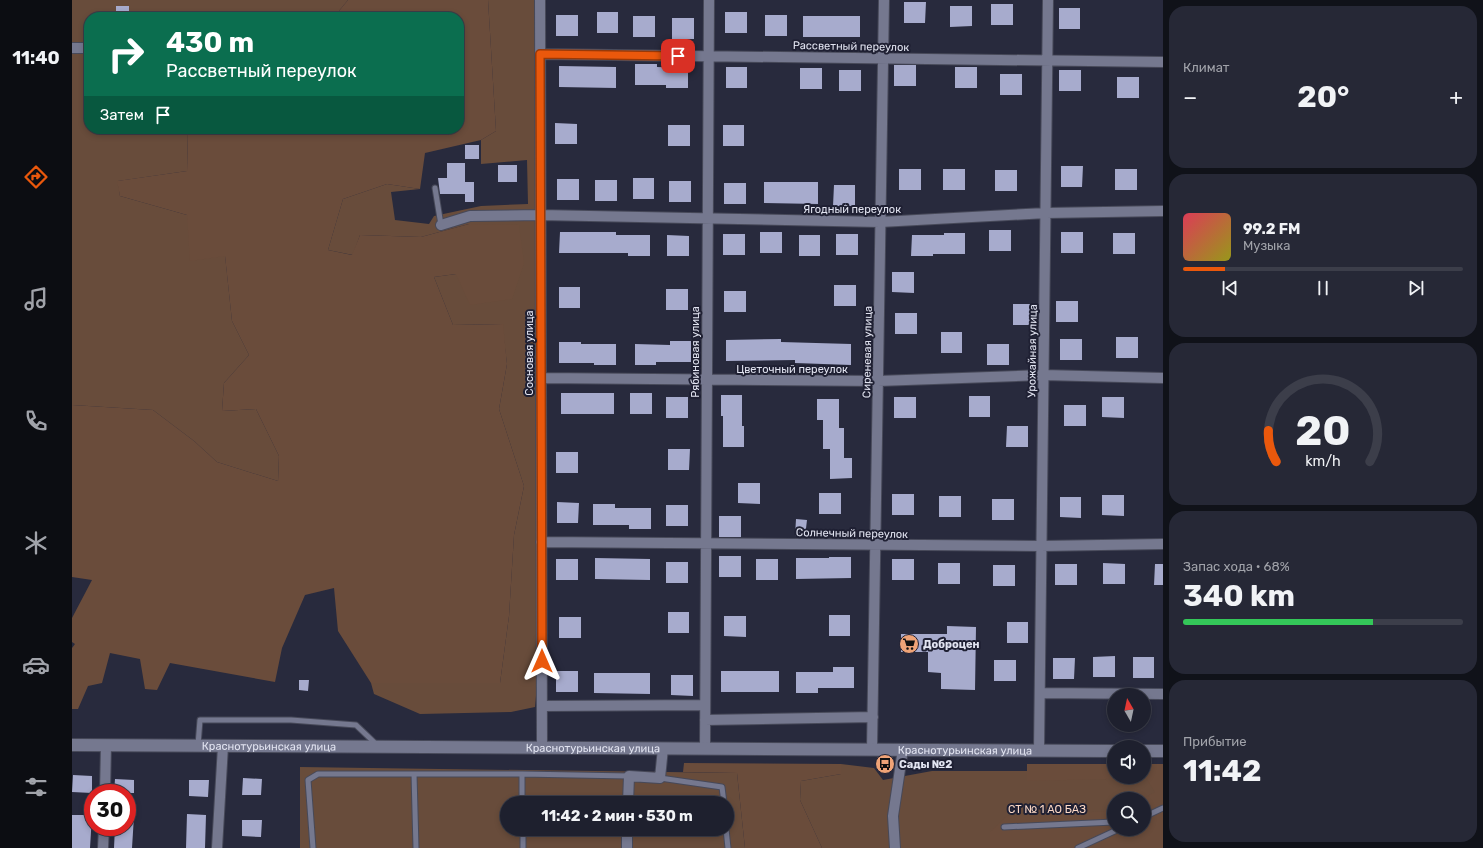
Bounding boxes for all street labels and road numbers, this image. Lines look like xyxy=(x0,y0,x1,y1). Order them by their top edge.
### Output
street label: Рассветный переулок xyxy=(793,39,909,54)
street label: Ягодный переулок xyxy=(803,203,901,216)
street label: Урожайная улица xyxy=(1025,304,1040,398)
street label: Рябиновая улица xyxy=(689,306,702,398)
street label: Сиреневая улица xyxy=(860,306,875,398)
street label: Сосновая улица xyxy=(523,310,536,396)
street label: Цветочный переулок xyxy=(736,363,848,376)
street label: Солнечный переулок xyxy=(796,526,908,541)
street label: Краснотурьинская улица xyxy=(202,740,336,754)
street label: Краснотурьинская улица xyxy=(526,742,660,755)
street label: Краснотурьинская улица xyxy=(898,744,1032,758)

